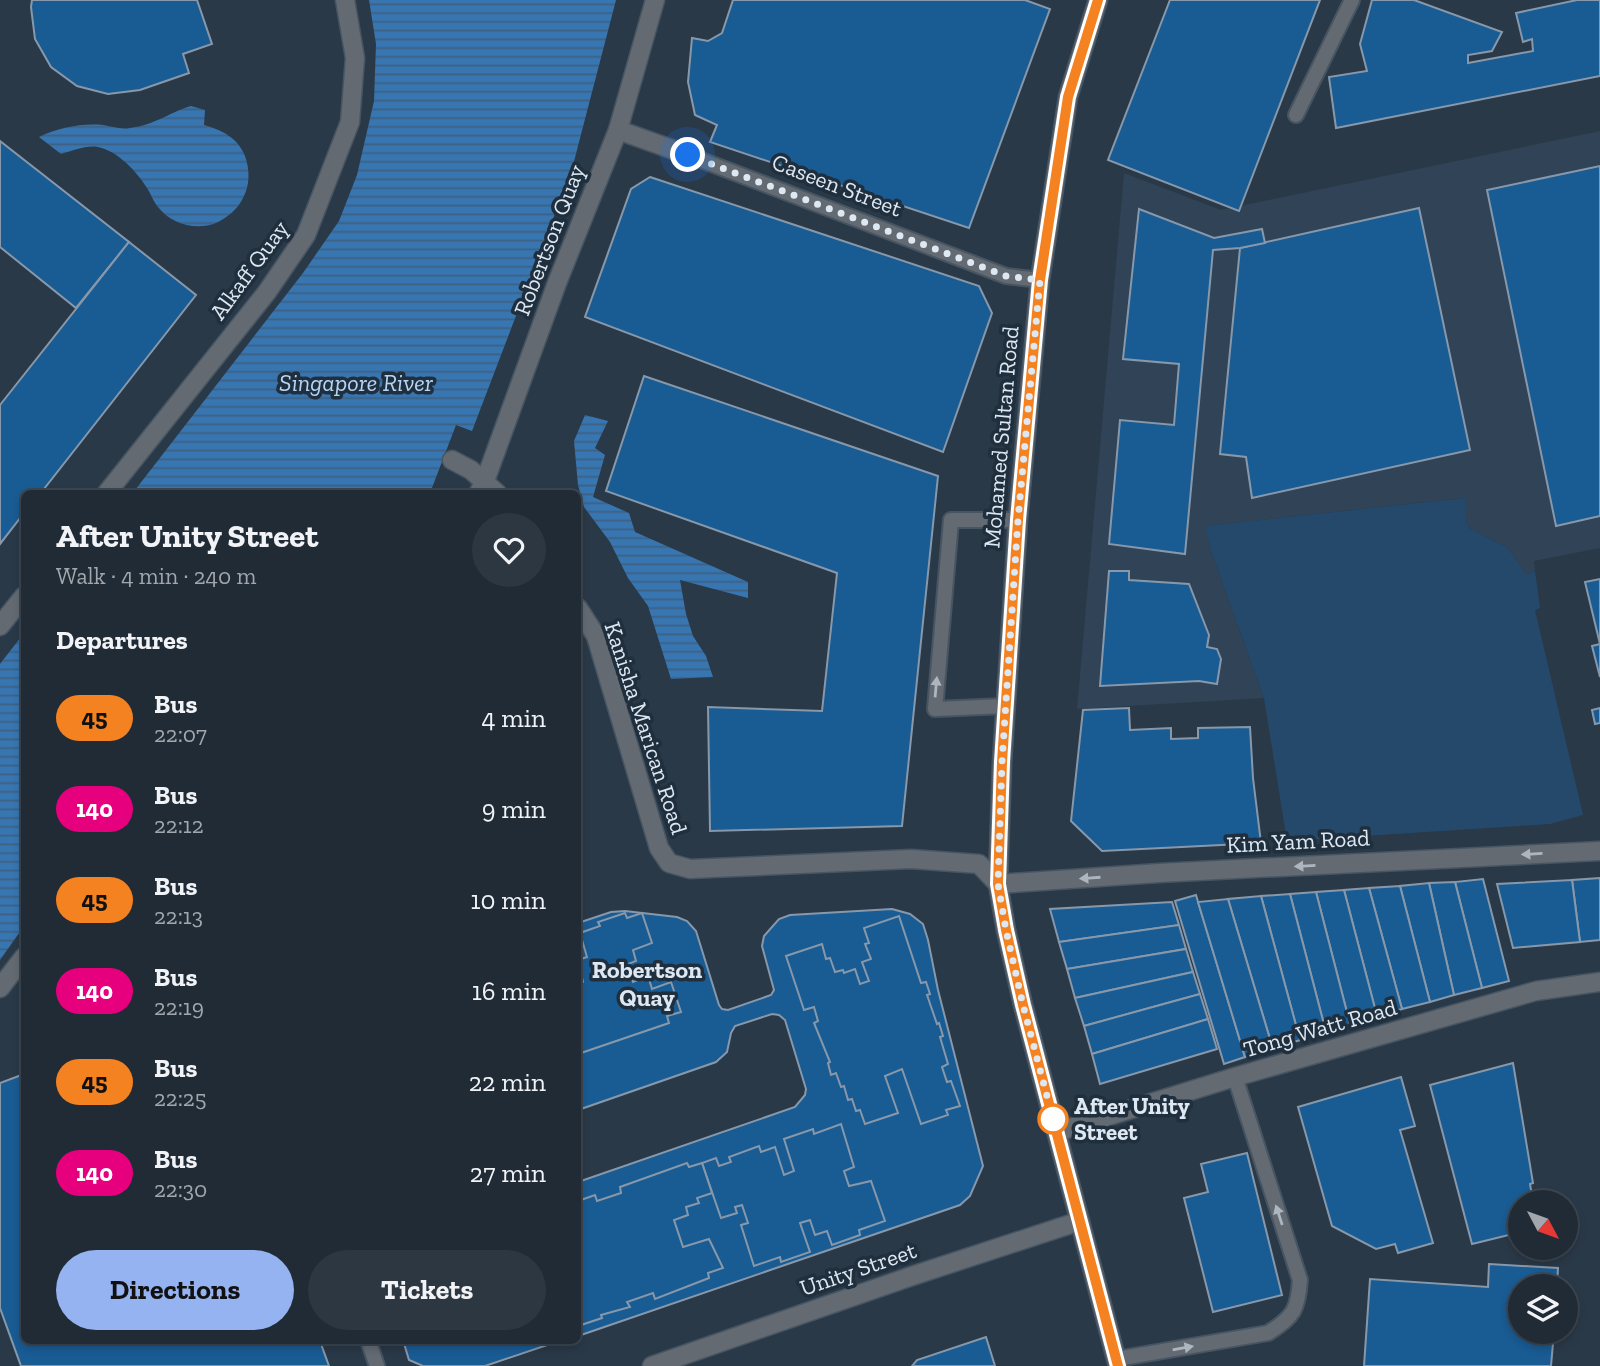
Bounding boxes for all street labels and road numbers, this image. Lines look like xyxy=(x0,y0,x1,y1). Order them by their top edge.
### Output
street label: Caseen Street xyxy=(768,147,906,223)
street label: Robertson Quay xyxy=(507,160,591,319)
street label: Alkaff Quay xyxy=(204,215,294,325)
street label: Mohamed Sultan Road xyxy=(977,324,1025,549)
street label: Kanisha Marican Road xyxy=(598,618,694,838)
street label: Kim Yam Road xyxy=(1226,823,1371,859)
street label: Tong Watt Road xyxy=(1240,993,1400,1063)
street label: Unity Street xyxy=(796,1236,920,1302)

